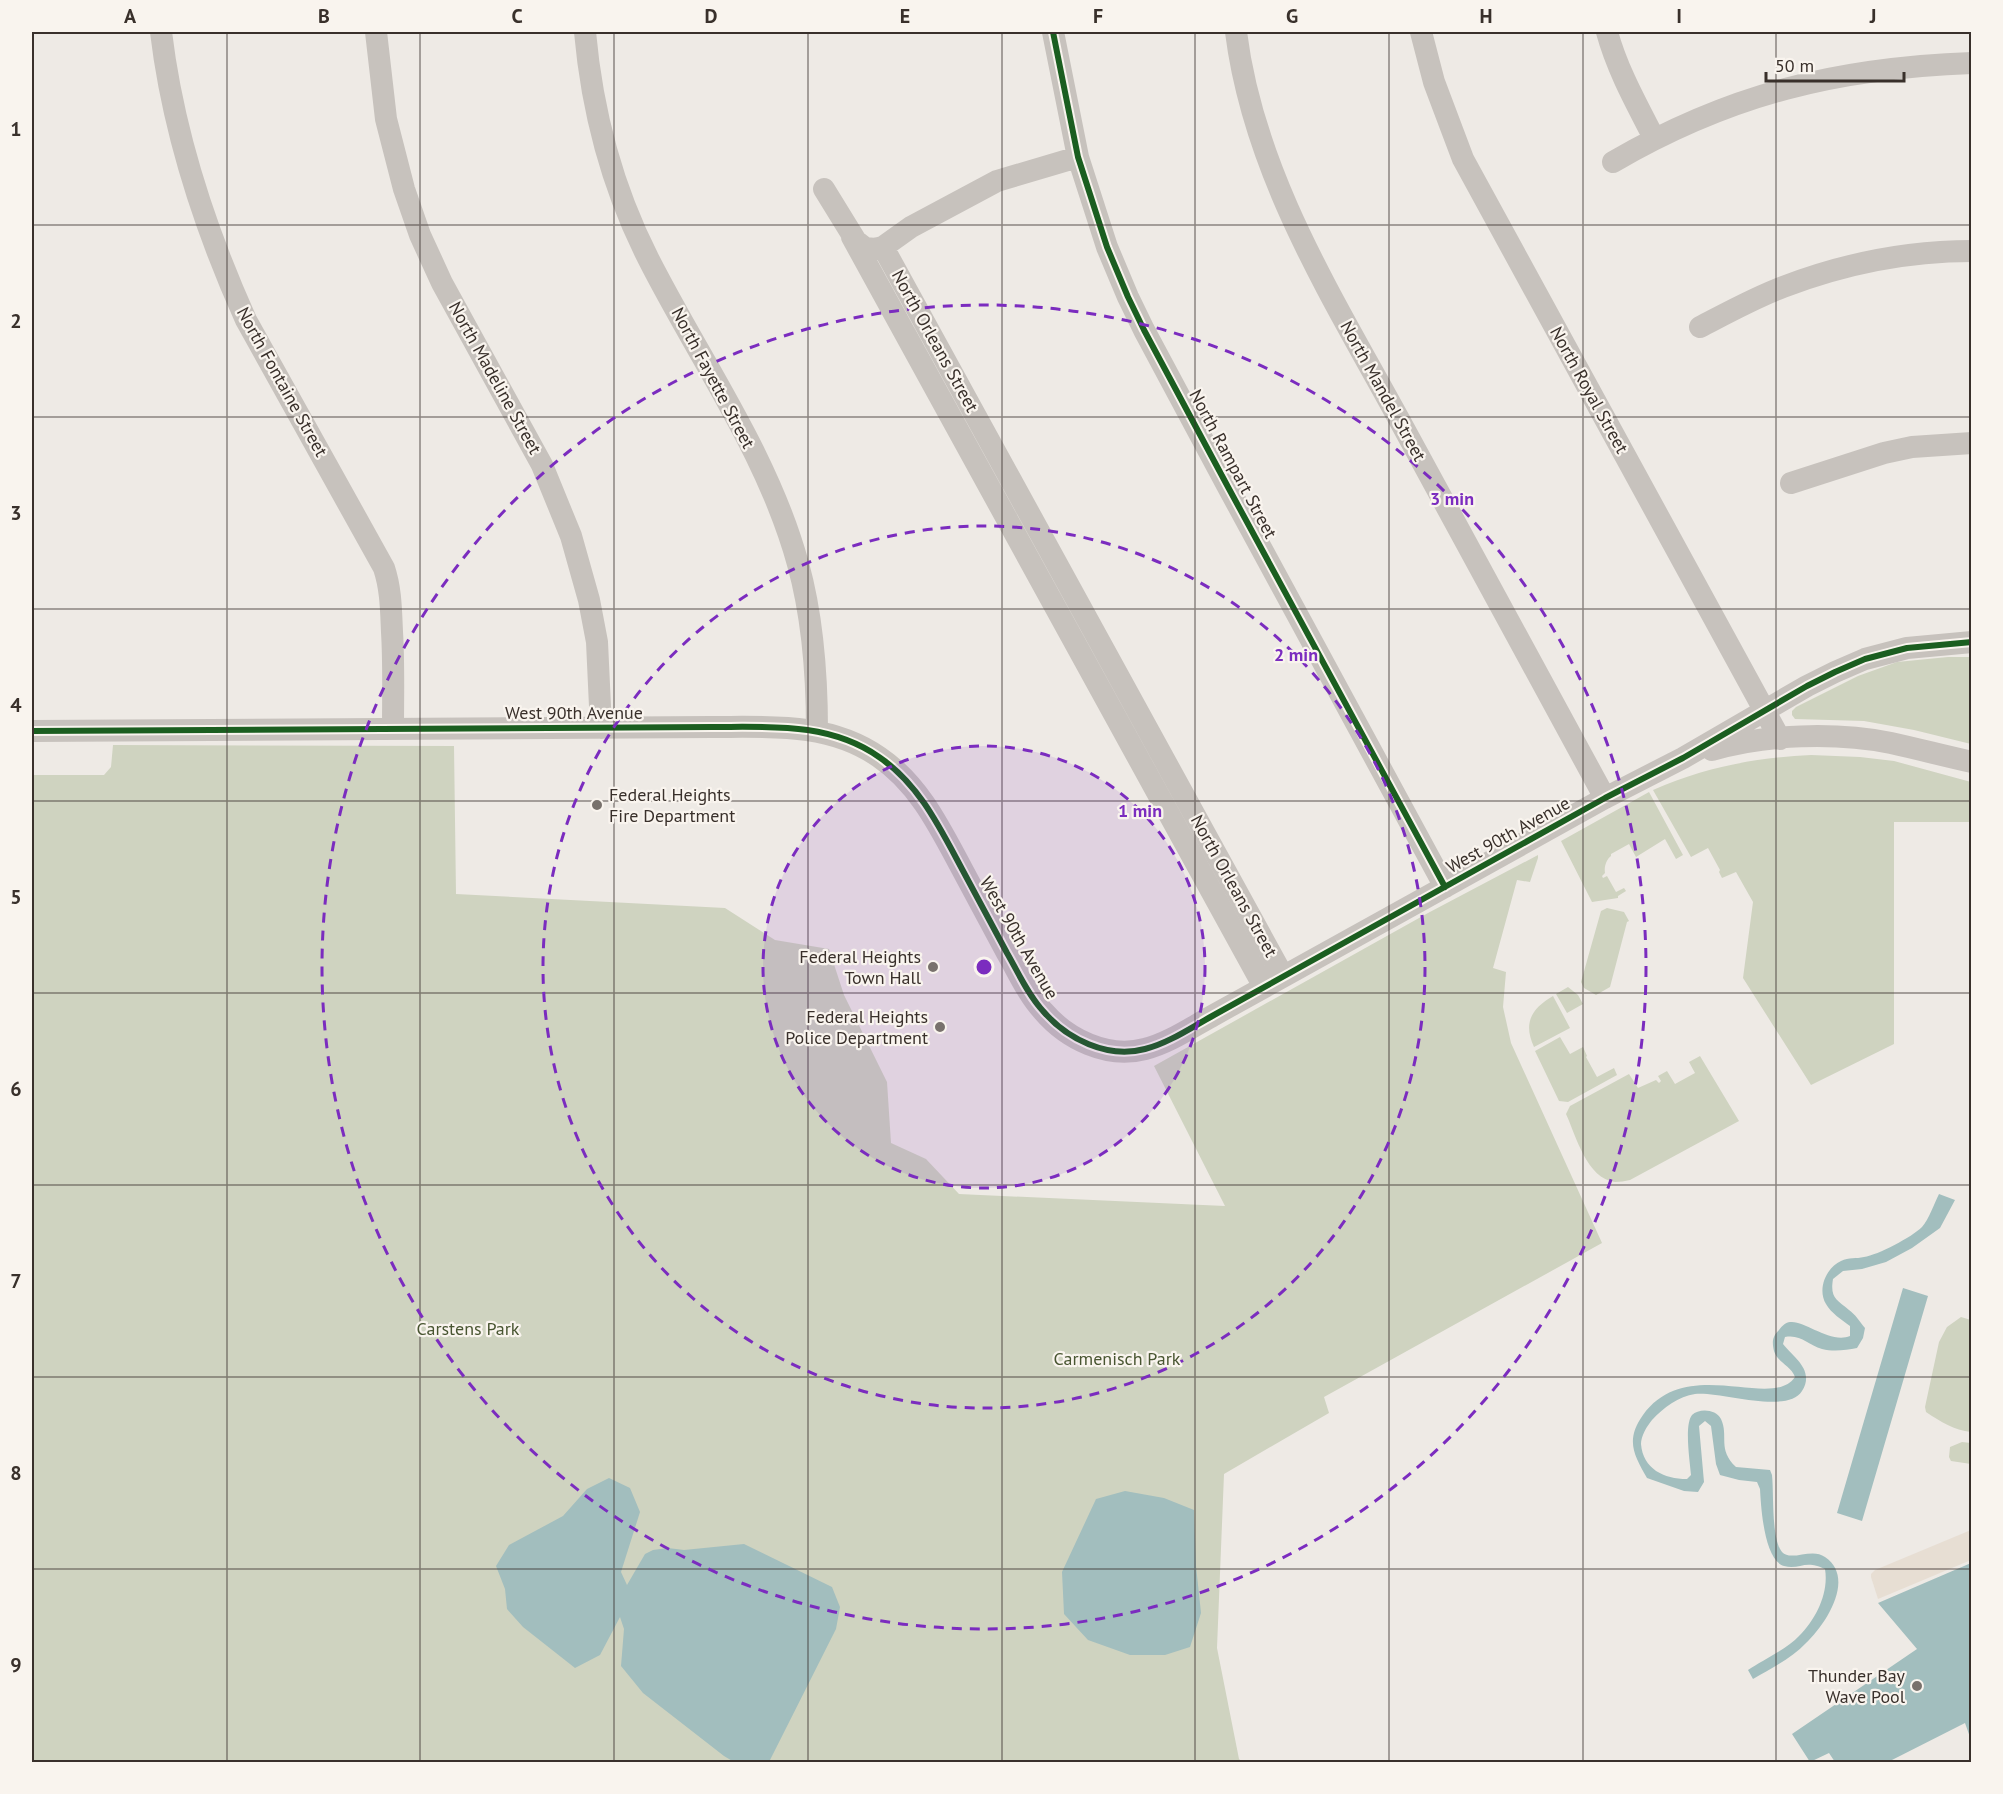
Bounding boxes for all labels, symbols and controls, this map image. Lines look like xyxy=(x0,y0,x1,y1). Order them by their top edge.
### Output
text: A xyxy=(124,3,137,29)
text: B xyxy=(318,3,330,29)
text: C xyxy=(511,3,523,29)
text: D xyxy=(705,3,718,29)
text: E xyxy=(900,3,910,29)
text: F xyxy=(1093,3,1103,29)
text: G xyxy=(1286,3,1298,29)
text: H xyxy=(1479,3,1493,29)
text: I xyxy=(1676,3,1682,29)
text: J xyxy=(1869,3,1876,29)
scale bar xyxy=(1766,45,1904,83)
text: 50 m xyxy=(1775,54,1814,77)
text: 1 xyxy=(10,116,22,142)
street label: North Orleans Street xyxy=(887,266,984,416)
street label: North Madeline Street xyxy=(444,297,547,458)
street label: North Fontaine Street xyxy=(232,303,333,461)
street label: North Fayette Street xyxy=(667,303,760,452)
text: 2 xyxy=(10,308,22,334)
street label: North Mandel Street xyxy=(1335,316,1432,465)
street label: North Royal Street xyxy=(1545,322,1634,457)
street label: North Rampart Street xyxy=(1184,385,1282,542)
text: 3 min xyxy=(1430,487,1474,510)
text: 3 xyxy=(10,500,22,526)
text: 2 min xyxy=(1274,643,1318,666)
text: 4 xyxy=(10,692,22,718)
street label: West 90th Avenue xyxy=(505,701,643,724)
place label: Federal Heights Fire Department xyxy=(609,783,735,827)
street label: West 90th Avenue xyxy=(1442,791,1574,878)
marker: Federal Heights Fire Department xyxy=(590,798,604,812)
text: 1 min xyxy=(1118,799,1162,822)
street label: North Orleans Street xyxy=(1186,811,1283,961)
street label: West 90th Avenue xyxy=(975,872,1064,1003)
text: 5 xyxy=(10,884,22,910)
place label: Federal Heights Town Hall xyxy=(799,945,922,989)
centre of rings xyxy=(974,957,994,977)
marker: Federal Heights Town Hall xyxy=(926,960,940,974)
place label: Federal Heights Police Department xyxy=(785,1005,928,1049)
marker: Federal Heights Police Department xyxy=(933,1020,947,1034)
text: 6 xyxy=(10,1076,22,1102)
text: 7 xyxy=(10,1268,22,1294)
park label: Carstens Park xyxy=(417,1317,520,1340)
park label: Carmenisch Park xyxy=(1054,1347,1181,1370)
text: 8 xyxy=(10,1460,22,1486)
text: 9 xyxy=(10,1652,22,1678)
place label: Thunder Bay Wave Pool xyxy=(1808,1664,1906,1708)
marker: Thunder Bay Wave Pool xyxy=(1910,1679,1924,1693)

